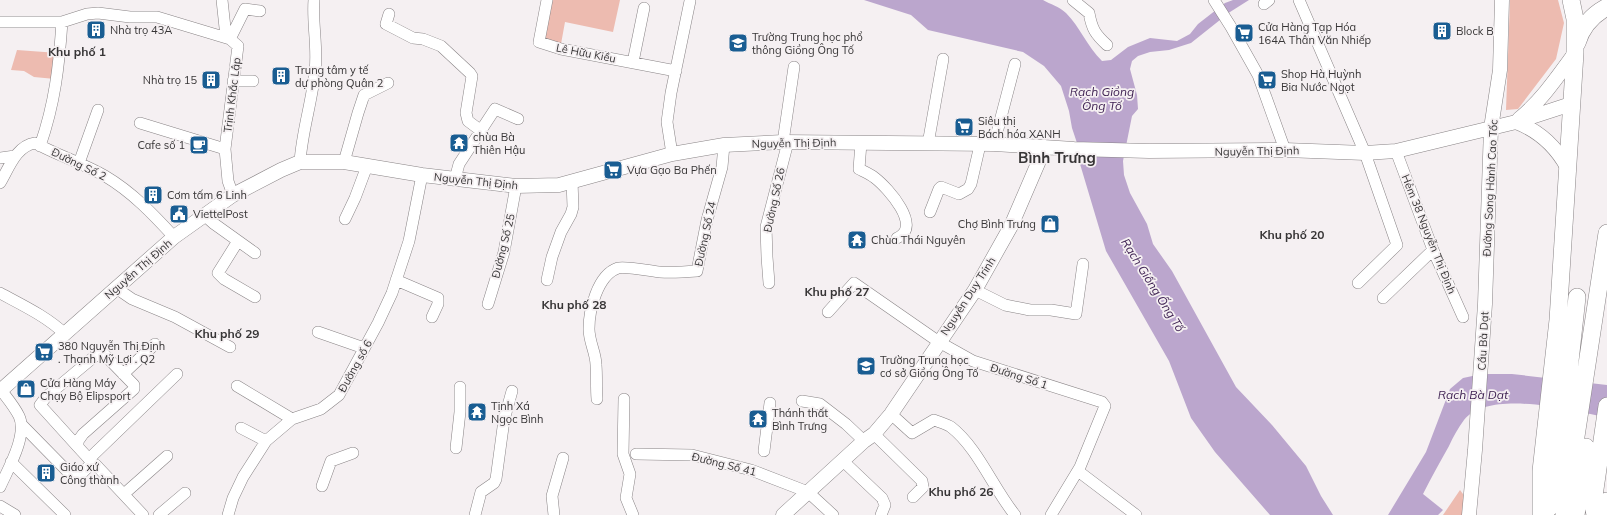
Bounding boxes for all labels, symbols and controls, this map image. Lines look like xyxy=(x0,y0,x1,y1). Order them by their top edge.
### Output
building icon: Nhà trọ 43A xyxy=(85,19,107,41)
place label: Cửa Hàng Tạp Hóa 164A Thân Văn Nhiếp xyxy=(1258,20,1372,47)
building icon: Block B xyxy=(1431,20,1453,42)
supermarket icon: Cửa Hàng Tạp Hóa 164A Thân Văn Nhiếp xyxy=(1233,22,1255,44)
place label: Nhà trọ 43A xyxy=(110,23,172,37)
place label: Block B xyxy=(1456,24,1494,38)
place label: Trường Trung học phổ thông Giồng Ông Tố xyxy=(752,30,863,57)
school or university icon: Trường Trung học phổ thông Giồng Ông Tố xyxy=(727,32,749,54)
street label: Lê Hữu Kiều xyxy=(555,40,617,66)
district label: Khu phố 1 xyxy=(48,44,106,59)
street label: Trịnh Khắc Lập xyxy=(220,56,244,133)
place label: Trung tâm y tế dự phòng Quân 2 xyxy=(295,63,384,90)
building icon: Trung tâm y tế dự phòng Quân 2 xyxy=(270,65,292,87)
place label: Shop Hà Huỳnh Bia Nước Ngọt xyxy=(1281,67,1361,94)
building icon: Nhà trọ 15 xyxy=(200,69,222,91)
supermarket icon: Shop Hà Huỳnh Bia Nước Ngọt xyxy=(1256,69,1278,91)
place label: Nhà trọ 15 xyxy=(143,73,197,87)
water label: Rạch Giồng Ông Tố xyxy=(1070,84,1134,113)
place label: Siêu thị Bách hóa XANH xyxy=(978,114,1061,141)
supermarket icon: Siêu thị Bách hóa XANH xyxy=(953,116,975,138)
street label: Đường Song Hành Cao Tốc xyxy=(1479,119,1501,257)
place label: chùa Bà Thiên Hậu xyxy=(473,130,525,157)
temple icon: chùa Bà Thiên Hậu xyxy=(448,132,470,154)
cafe icon: Cafe số 1 xyxy=(188,134,210,156)
street label: Nguyễn Thị Định xyxy=(752,135,836,151)
place label: Cafe số 1 xyxy=(137,138,185,152)
street label: Nguyễn Thị Định xyxy=(1215,143,1299,159)
street label: Đường Số 2 xyxy=(49,145,109,183)
district label: Bình Trưng xyxy=(1018,148,1096,167)
supermarket icon: Vựa Gạo Ba Phến xyxy=(602,159,624,181)
place label: Vựa Gạo Ba Phến xyxy=(627,163,717,177)
street label: Đường Số 26 xyxy=(760,166,788,234)
street label: Nguyễn Thị Định xyxy=(433,170,519,192)
street label: Hẻm 38 Nguyễn Thị Định xyxy=(1399,172,1459,296)
building icon: Cơm tấm 6 Linh xyxy=(142,184,164,206)
place label: Cơm tấm 6 Linh xyxy=(167,188,247,202)
street label: Đường Số 24 xyxy=(691,200,719,268)
public building icon: ViettelPost xyxy=(168,203,190,225)
place label: ViettelPost xyxy=(193,207,248,221)
street label: Đường Số 25 xyxy=(488,212,518,280)
shop icon: Chợ Bình Trưng xyxy=(1039,213,1061,235)
place label: Chợ Bình Trưng xyxy=(958,217,1036,231)
district label: Khu phố 20 xyxy=(1259,227,1325,242)
temple icon: Chùa Thái Nguyên xyxy=(846,229,868,251)
place label: Chùa Thái Nguyên xyxy=(871,233,965,247)
street label: Nguyễn Thị Định xyxy=(101,236,175,302)
water label: Rạch Giống Ống Tố xyxy=(1118,236,1188,335)
street label: Nguyễn Duy Trinh xyxy=(937,254,999,338)
district label: Khu phố 27 xyxy=(804,284,870,299)
district label: Khu phố 28 xyxy=(541,297,607,312)
street label: Cầu Bà Dạt xyxy=(1474,311,1492,371)
district label: Khu phố 29 xyxy=(194,326,260,341)
street label: Đường số 6 xyxy=(335,337,375,395)
place label: 380 Nguyễn Thị Định . Thạnh Mỹ Lợi . Q2 xyxy=(58,339,165,366)
supermarket icon: 380 Nguyễn Thị Định . Thạnh Mỹ Lợi . Q2 xyxy=(33,341,55,363)
place label: Trường Trung học cơ sở Giồng Ông Tố xyxy=(880,353,979,380)
school or university icon: Trường Trung học cơ sở Giồng Ông Tố xyxy=(855,355,877,377)
street label: Đường Số 1 xyxy=(989,360,1049,392)
place label: Cửa Hàng Máy Chạy Bộ Elipsport xyxy=(40,376,131,403)
shop icon: Cửa Hàng Máy Chạy Bộ Elipsport xyxy=(15,378,37,400)
water label: Rạch Bà Dạt xyxy=(1438,387,1509,402)
place label: Tịnh Xá Ngọc Bình xyxy=(491,399,543,426)
temple icon: Tịnh Xá Ngọc Bình xyxy=(466,401,488,423)
place label: Thánh thất Bình Trưng xyxy=(772,406,828,433)
temple icon: Thánh thất Bình Trưng xyxy=(747,408,769,430)
street label: Đường Số 41 xyxy=(690,449,758,479)
place label: Giáo xứ Công thành xyxy=(60,460,119,487)
building icon: Giáo xứ Công thành xyxy=(35,462,57,484)
district label: Khu phố 26 xyxy=(928,484,994,499)

